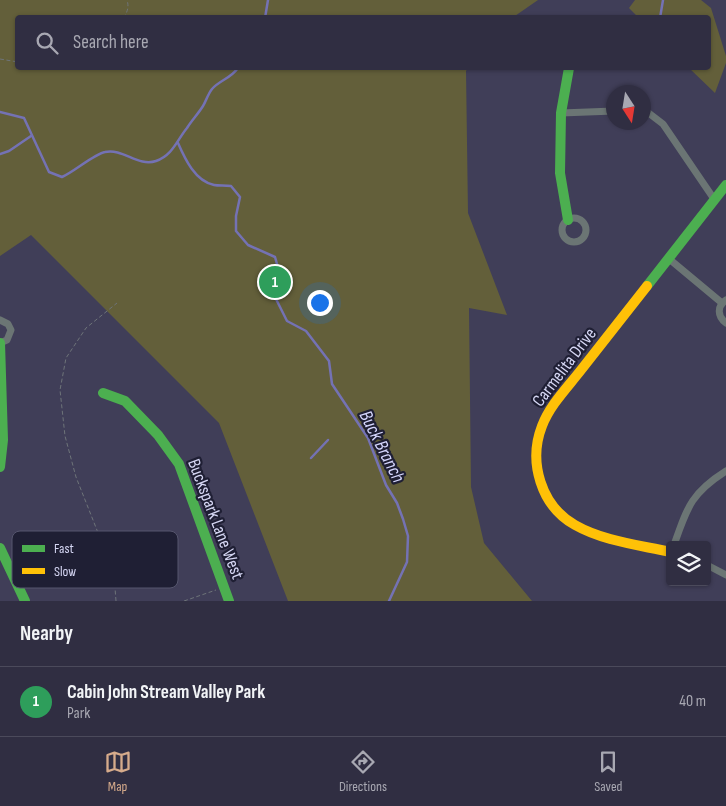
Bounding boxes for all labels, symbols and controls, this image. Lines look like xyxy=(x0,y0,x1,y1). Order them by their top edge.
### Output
search box xyxy=(15,15,711,70)
icon: search xyxy=(33,29,61,57)
text: Search here xyxy=(73,31,149,54)
north arrow xyxy=(606,85,651,130)
pin: 1 xyxy=(259,263,291,301)
your location xyxy=(307,290,333,316)
street label: Carmelita Drive xyxy=(528,324,601,411)
water label: Buck Branch xyxy=(354,407,410,487)
street label: Buckspark Lane West xyxy=(183,456,248,583)
legend xyxy=(12,531,178,588)
text: Fast xyxy=(54,540,74,557)
map controls xyxy=(666,541,711,586)
button: layers xyxy=(666,541,711,586)
text: Slow xyxy=(54,563,76,580)
text: Nearby xyxy=(20,621,73,646)
text: Cabin John Stream Valley Park xyxy=(67,681,265,704)
text: 1 xyxy=(33,692,39,711)
text: 40 m xyxy=(679,692,706,711)
text: Park xyxy=(67,704,90,723)
tab: Map xyxy=(104,748,132,795)
tab: Directions xyxy=(339,748,387,795)
tab: Saved xyxy=(594,748,622,795)

